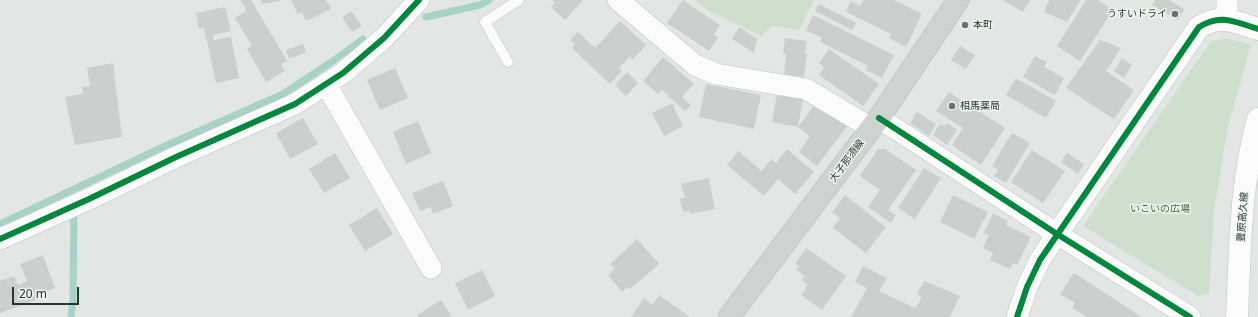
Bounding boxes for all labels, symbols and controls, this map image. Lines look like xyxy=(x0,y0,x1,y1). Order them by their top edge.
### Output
place label: うすいドライ xyxy=(1107,8,1167,20)
marker: うすいドライ xyxy=(1170,9,1180,19)
place label: 本町 xyxy=(973,19,993,31)
marker: 本町 xyxy=(960,20,970,30)
place label: 相馬薬局 xyxy=(960,100,1000,112)
marker: 相馬薬局 xyxy=(947,101,957,111)
street label: 大子那須線 xyxy=(827,137,867,185)
street label: 豊原高久線 xyxy=(1235,192,1251,242)
park label: いこいの広場 xyxy=(1130,203,1190,215)
scale bar xyxy=(14,279,81,305)
text: 20 m xyxy=(19,285,47,302)

